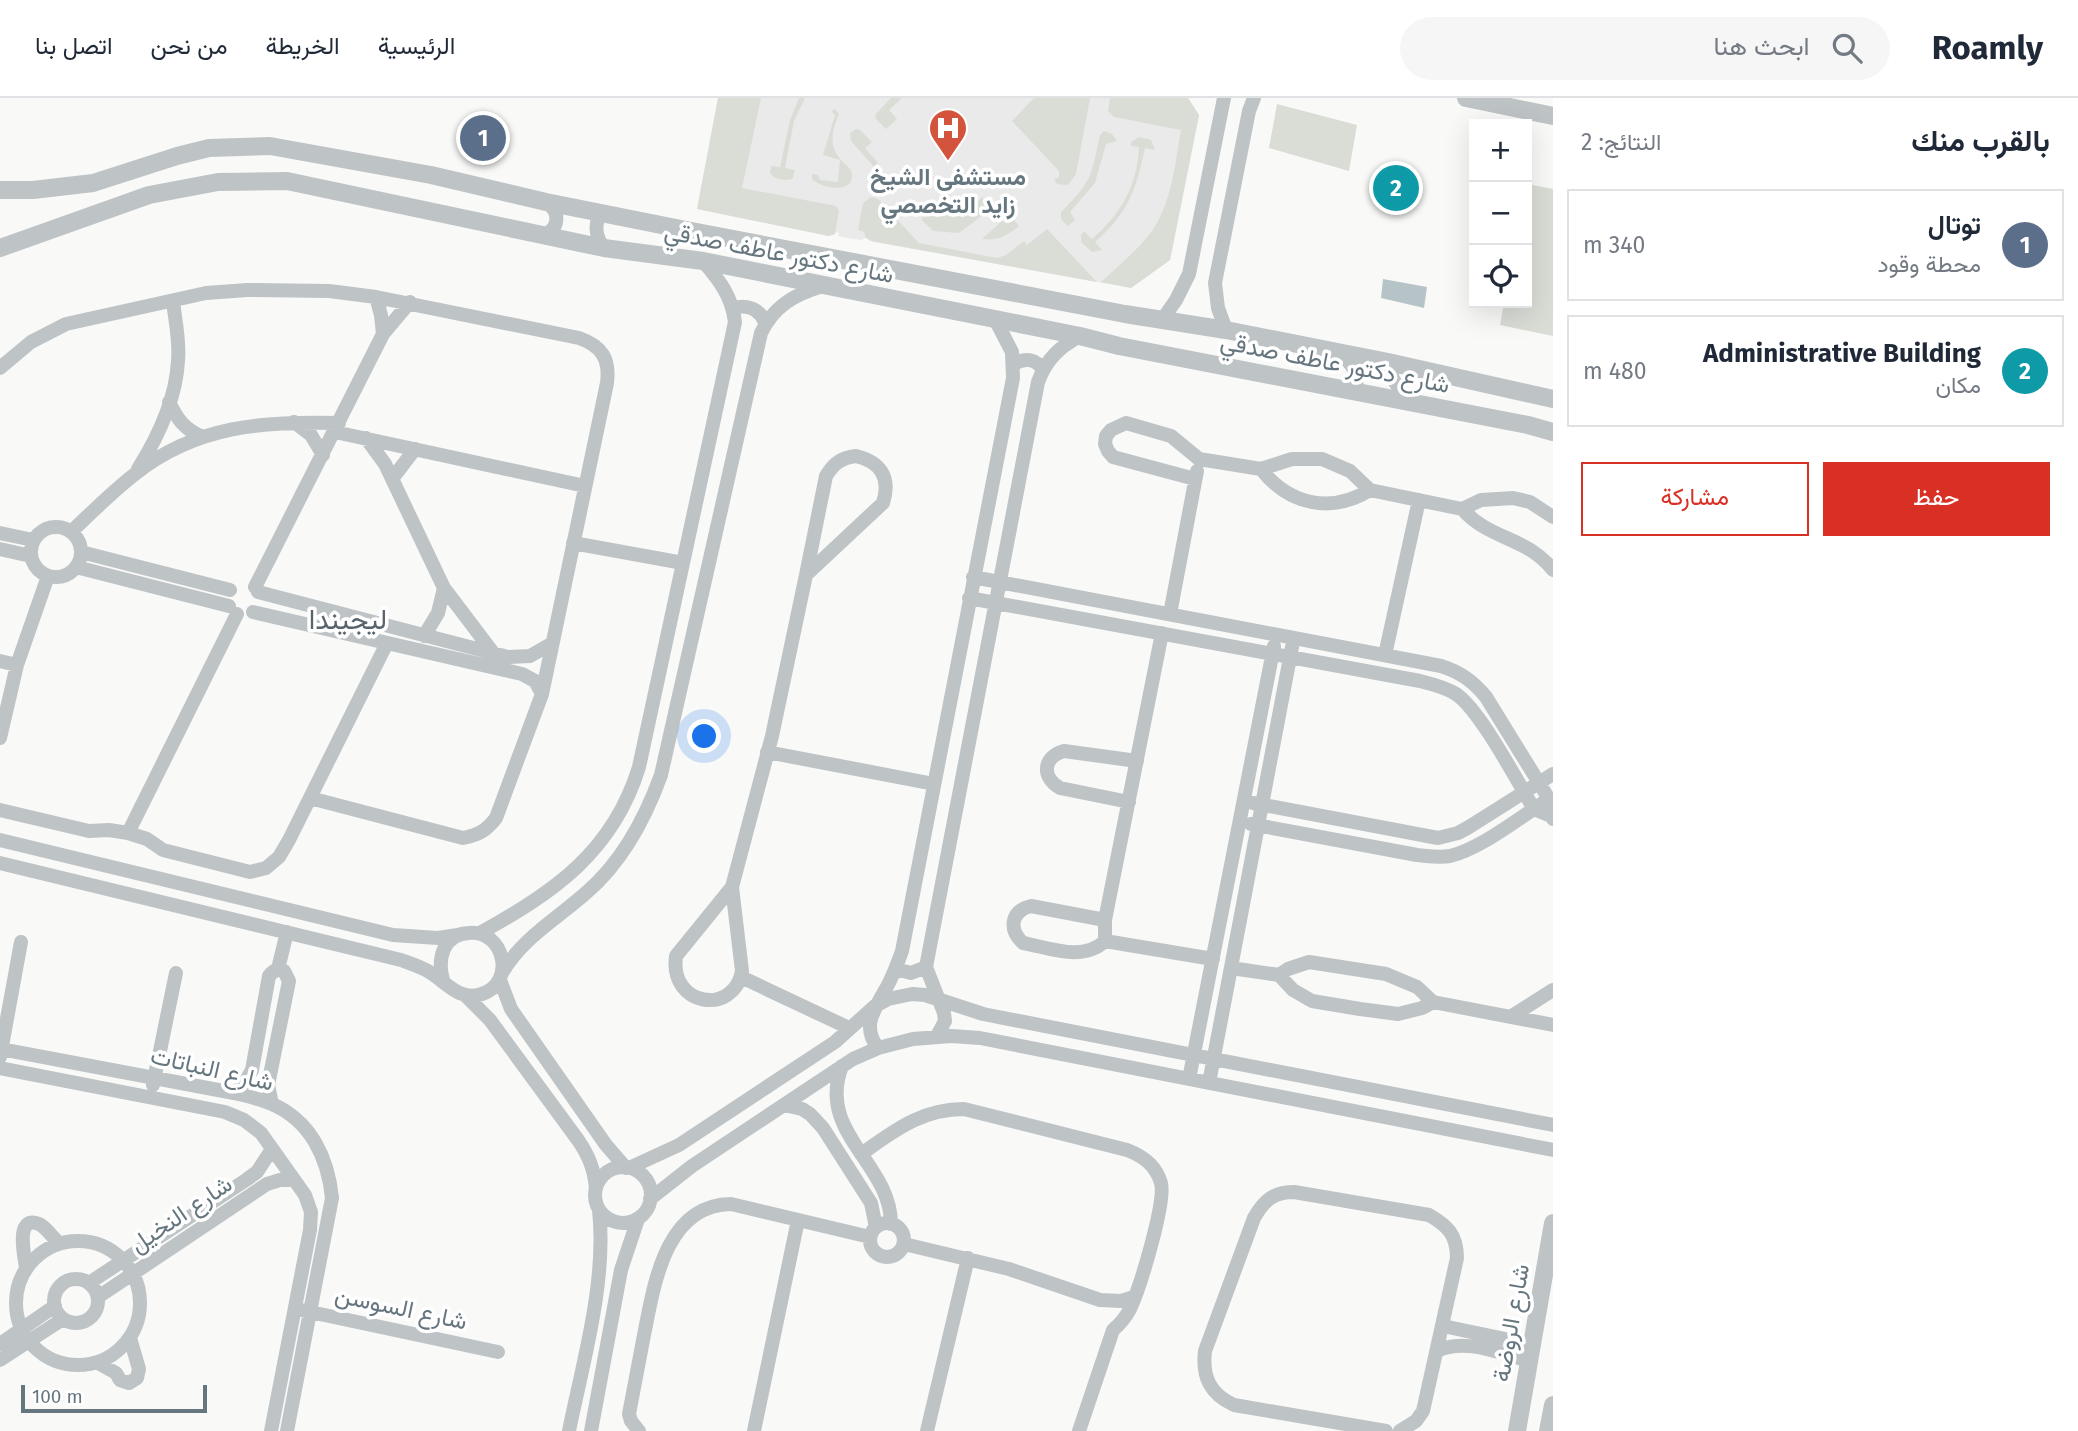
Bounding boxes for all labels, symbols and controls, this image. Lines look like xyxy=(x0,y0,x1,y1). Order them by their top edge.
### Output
search box xyxy=(1400,17,1890,80)
text: Roamly xyxy=(1932,28,2043,68)
icon: search xyxy=(1828,29,1866,67)
text: ابحث هنا xyxy=(1714,31,1810,62)
text: اتصل بنا xyxy=(35,32,112,60)
text: من نحن xyxy=(150,32,227,60)
text: الخريطة xyxy=(265,32,340,60)
text: الرئيسية xyxy=(378,32,455,60)
hospital icon: مستشفى الشيخ زايد التخصصي xyxy=(927,107,969,162)
pin: 1 xyxy=(460,112,506,164)
map controls xyxy=(1469,119,1532,308)
button: + xyxy=(1469,119,1532,182)
text: بالقرب منك xyxy=(1911,123,2050,159)
text: النتائج: 2 xyxy=(1581,128,1661,156)
pin: 2 xyxy=(1373,162,1419,214)
place label: مستشفى الشيخ زايد التخصصي xyxy=(870,163,1026,225)
button: − xyxy=(1469,182,1532,245)
text: توتال xyxy=(1928,210,1981,241)
street label: شارع دكتور عاطف صدقي xyxy=(661,217,896,294)
text: 340 m xyxy=(1583,231,1645,259)
text: 1 xyxy=(2020,231,2030,259)
button: locate xyxy=(1469,245,1532,308)
text: محطة وقود xyxy=(1878,250,1981,278)
street label: شارع دكتور عاطف صدقي xyxy=(1217,327,1452,404)
text: Administrative Building xyxy=(1703,338,1981,369)
text: 480 m xyxy=(1583,357,1647,385)
text: 2 xyxy=(2019,357,2031,385)
text: مكان xyxy=(1935,371,1981,399)
button: مشاركة xyxy=(1581,462,1809,536)
button: حفظ xyxy=(1823,462,2050,536)
district label: ليجيندا xyxy=(309,603,387,636)
your location xyxy=(687,719,721,753)
street label: شارع النباتات xyxy=(147,1041,276,1099)
street label: شارع النخيل xyxy=(125,1170,239,1260)
street label: شارع الروضة xyxy=(1487,1262,1537,1384)
street label: شارع السوسن xyxy=(332,1280,470,1338)
scale bar xyxy=(21,1382,206,1414)
text: 100 m xyxy=(32,1385,83,1408)

